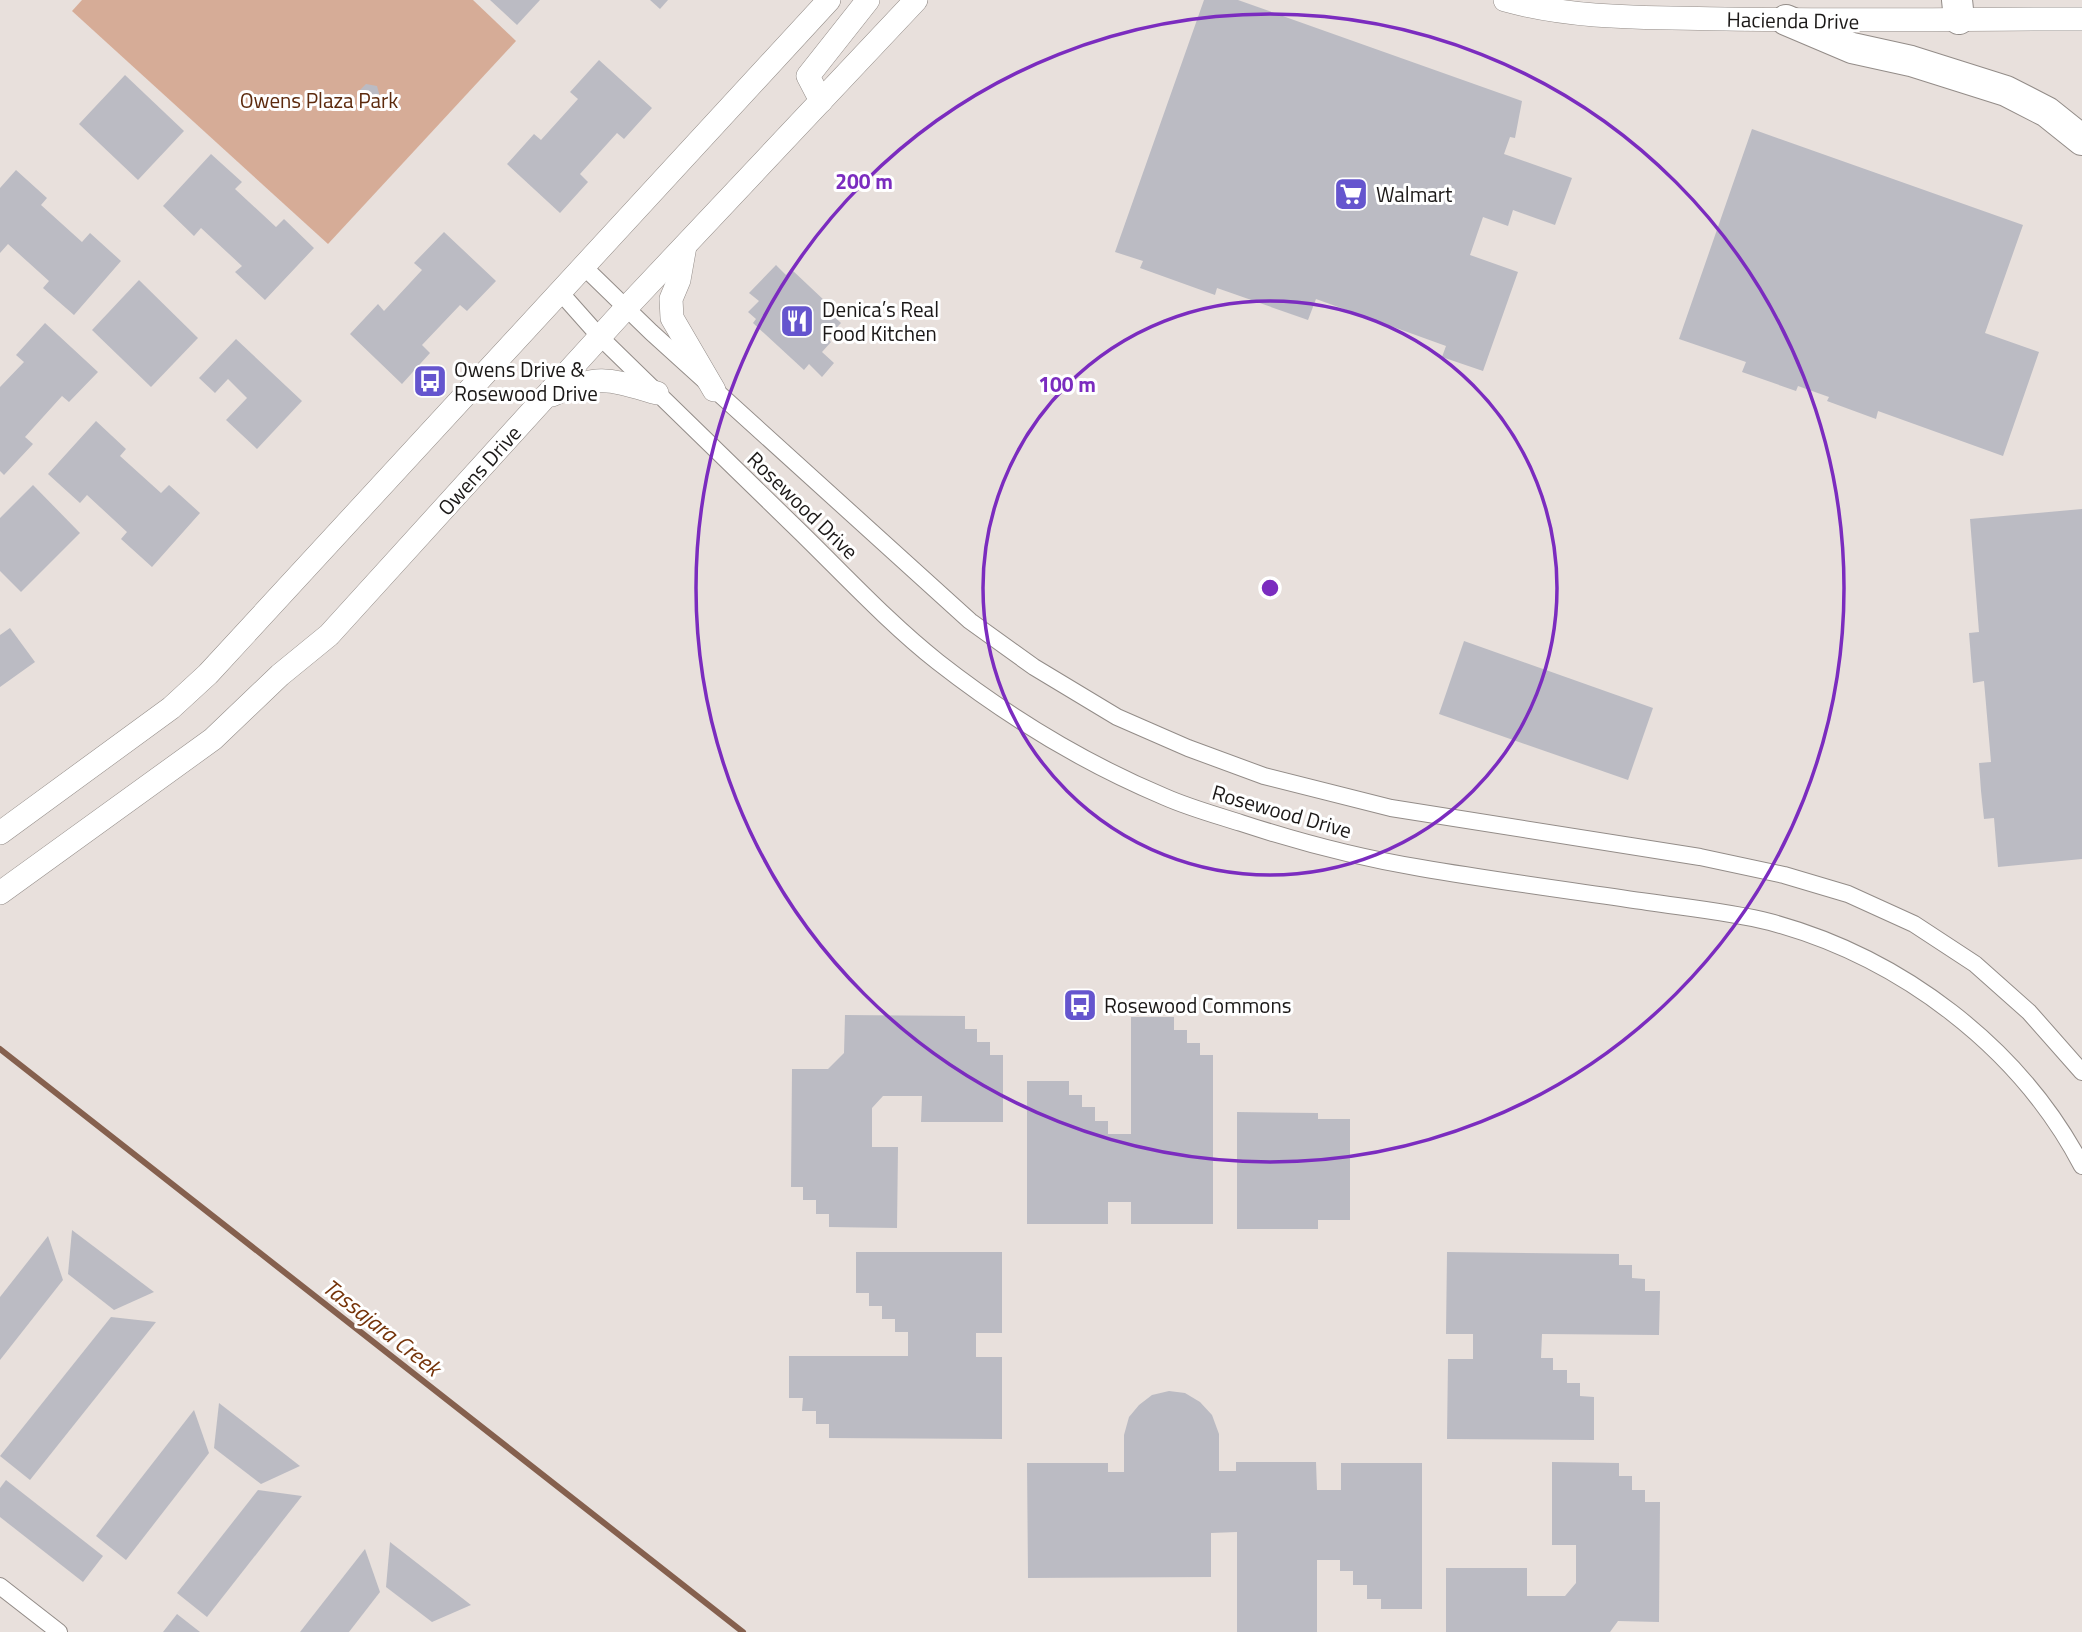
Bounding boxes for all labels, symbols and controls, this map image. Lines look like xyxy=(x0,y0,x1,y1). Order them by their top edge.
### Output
street label: Hacienda Drive xyxy=(1726,3,1860,37)
park label: Owens Plaza Park xyxy=(240,84,398,116)
text: 200 m xyxy=(835,165,893,197)
supermarket icon: Walmart xyxy=(1332,175,1370,213)
place label: Walmart xyxy=(1376,178,1453,210)
place label: Denica’s Real Food Kitchen xyxy=(822,293,939,349)
restaurant icon: Denica’s Real Food Kitchen xyxy=(778,302,816,340)
place label: Owens Drive & Rosewood Drive xyxy=(454,353,598,409)
bus stop icon: Owens Drive & Rosewood Drive xyxy=(411,362,449,400)
text: 100 m xyxy=(1038,368,1096,400)
street label: Owens Drive xyxy=(430,418,528,522)
street label: Rosewood Drive xyxy=(740,444,866,566)
centre of rings xyxy=(1258,576,1282,600)
street label: Rosewood Drive xyxy=(1208,776,1356,846)
bus stop icon: Rosewood Commons xyxy=(1061,986,1099,1024)
place label: Rosewood Commons xyxy=(1104,989,1291,1021)
water label: Tassajara Creek xyxy=(315,1270,451,1386)

